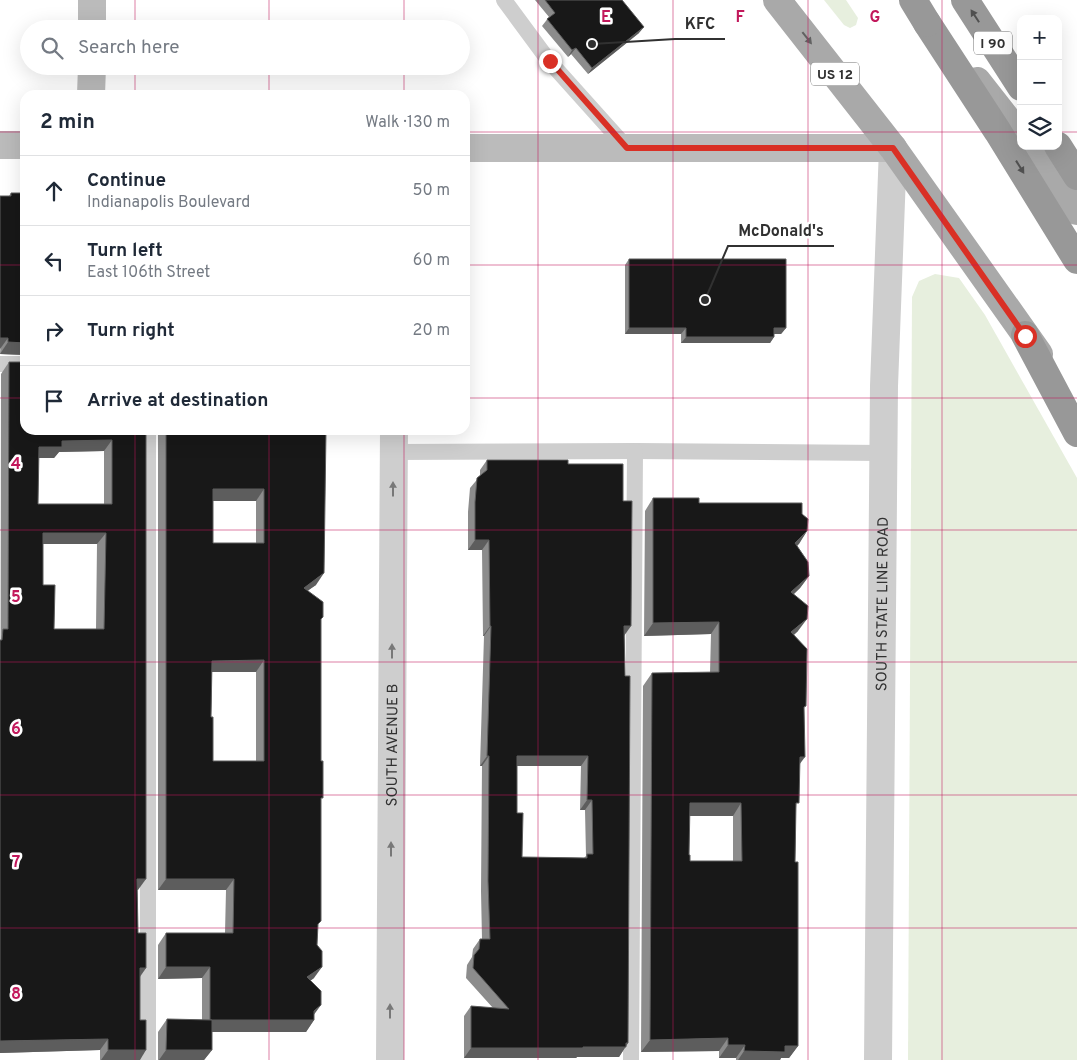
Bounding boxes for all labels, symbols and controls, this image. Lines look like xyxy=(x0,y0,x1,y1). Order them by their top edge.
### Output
text: E xyxy=(601,8,611,28)
callout: KFC xyxy=(675,8,725,39)
text: F xyxy=(735,8,745,28)
text: G xyxy=(870,8,880,28)
one-way arrow xyxy=(970,10,980,23)
text: KFC xyxy=(685,15,715,35)
map controls xyxy=(1017,15,1062,150)
button: + xyxy=(1017,15,1062,60)
search box xyxy=(20,20,470,75)
one-way arrow xyxy=(802,31,813,44)
road number: I 90 xyxy=(974,32,1012,54)
icon: search xyxy=(38,34,66,62)
text: Search here xyxy=(78,36,180,60)
route end xyxy=(539,50,562,73)
button: − xyxy=(1017,60,1062,105)
road number: US 12 xyxy=(811,62,859,86)
button: layers xyxy=(1017,105,1062,150)
text: 2 min xyxy=(40,109,95,136)
text: Walk · 130 m xyxy=(365,113,450,133)
one-way arrow xyxy=(1015,160,1024,173)
text: Continue xyxy=(87,169,166,193)
icon: ahead xyxy=(40,177,68,205)
text: 50 m xyxy=(413,181,450,201)
text: Indianapolis Boulevard xyxy=(87,193,250,213)
callout: McDonald's xyxy=(728,215,834,246)
text: McDonald's xyxy=(738,222,824,242)
text: Turn left xyxy=(87,239,163,263)
icon: left xyxy=(40,247,68,275)
text: 60 m xyxy=(413,251,450,271)
text: East 106th Street xyxy=(87,263,210,283)
icon: right xyxy=(40,317,68,345)
text: Turn right xyxy=(87,319,175,343)
text: 20 m xyxy=(413,321,450,341)
route start xyxy=(1014,325,1037,348)
icon: arrive xyxy=(40,387,68,415)
text: Arrive at destination xyxy=(87,389,268,413)
text: 4 xyxy=(11,455,21,475)
one-way arrow xyxy=(390,481,398,497)
street label: SOUTH STATE LINE ROAD xyxy=(873,517,894,691)
text: 5 xyxy=(11,588,21,608)
one-way arrow xyxy=(388,643,396,659)
street label: SOUTH AVENUE B xyxy=(384,683,403,807)
text: 6 xyxy=(11,720,21,740)
one-way arrow xyxy=(387,841,395,857)
text: 7 xyxy=(12,853,20,873)
text: 8 xyxy=(11,985,21,1005)
one-way arrow xyxy=(386,1003,394,1019)

